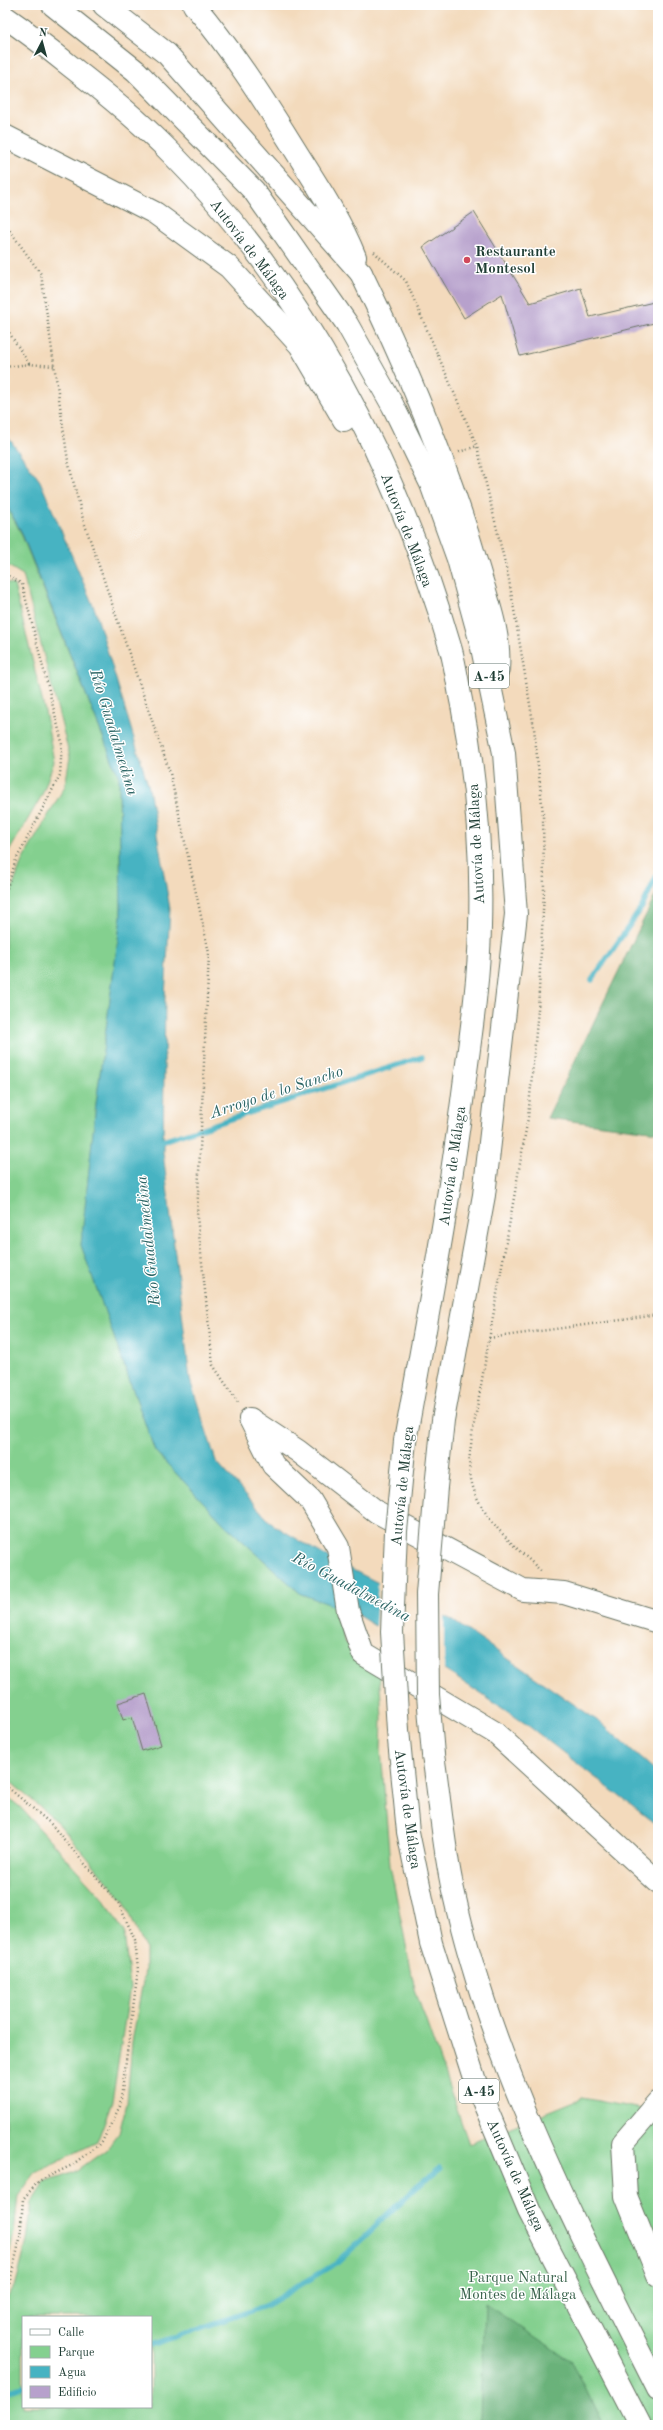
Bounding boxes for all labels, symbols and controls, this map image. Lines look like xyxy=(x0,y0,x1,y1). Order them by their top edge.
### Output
north arrow xyxy=(22,22,62,62)
text: N xyxy=(38,28,48,40)
street label: Autovía de Málaga xyxy=(206,197,292,303)
place label: Restaurante Montesol xyxy=(475,245,556,277)
marker: Restaurante Montesol xyxy=(462,255,472,265)
street label: Autovía de Málaga xyxy=(377,471,434,590)
road number: A-45 xyxy=(469,664,509,688)
water label: Río Guadalmedina xyxy=(86,667,140,798)
street label: Autovía de Málaga xyxy=(467,783,488,905)
water label: Arroyo de lo Sancho xyxy=(207,1064,345,1122)
street label: Autovía de Málaga xyxy=(438,1105,469,1227)
water label: Río Guadalmedina xyxy=(134,1174,164,1308)
street label: Autovía de Málaga xyxy=(390,1425,417,1547)
water label: Río Guadalmedina xyxy=(289,1549,413,1626)
street label: Autovía de Málaga xyxy=(391,1748,422,1871)
road number: A-45 xyxy=(459,2079,499,2103)
street label: Autovía de Málaga xyxy=(483,2117,546,2234)
park label: Parque Natural Montes de Málaga xyxy=(460,2271,577,2303)
legend xyxy=(22,2316,152,2408)
text: Calle xyxy=(58,2327,84,2339)
text: Parque xyxy=(58,2347,95,2359)
text: Agua xyxy=(58,2367,86,2379)
text: Edificio xyxy=(58,2387,97,2399)

